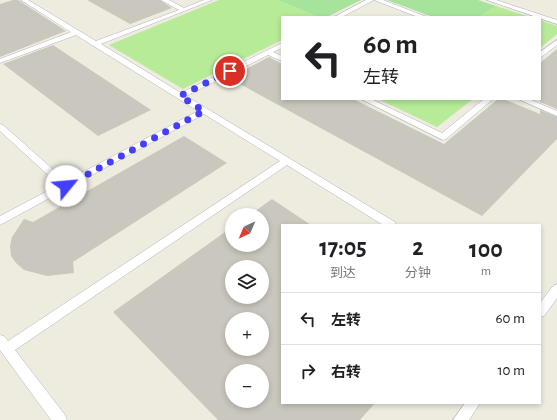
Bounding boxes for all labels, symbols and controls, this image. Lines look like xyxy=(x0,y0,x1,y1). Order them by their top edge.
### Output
text: 60 m xyxy=(363,31,418,59)
icon: left xyxy=(297,32,349,84)
pin xyxy=(213,54,247,88)
icon: arrive xyxy=(219,60,241,82)
text: 左转 xyxy=(363,69,399,87)
position arrow xyxy=(45,165,87,207)
north arrow xyxy=(225,208,269,252)
map controls xyxy=(225,208,269,408)
text: 17:05 xyxy=(319,236,367,260)
text: 2 xyxy=(412,236,424,260)
text: 100 xyxy=(469,238,503,262)
button: layers xyxy=(225,260,269,304)
text: m xyxy=(481,265,491,278)
text: 到达 xyxy=(330,267,356,280)
text: 分钟 xyxy=(405,267,431,280)
icon: left xyxy=(297,308,319,330)
text: 60 m xyxy=(496,311,525,326)
button: + xyxy=(225,312,269,356)
text: 左转 xyxy=(331,313,361,328)
icon: right xyxy=(297,360,319,382)
text: 10 m xyxy=(497,363,525,378)
button: − xyxy=(225,364,269,408)
text: 右转 xyxy=(331,365,361,380)

